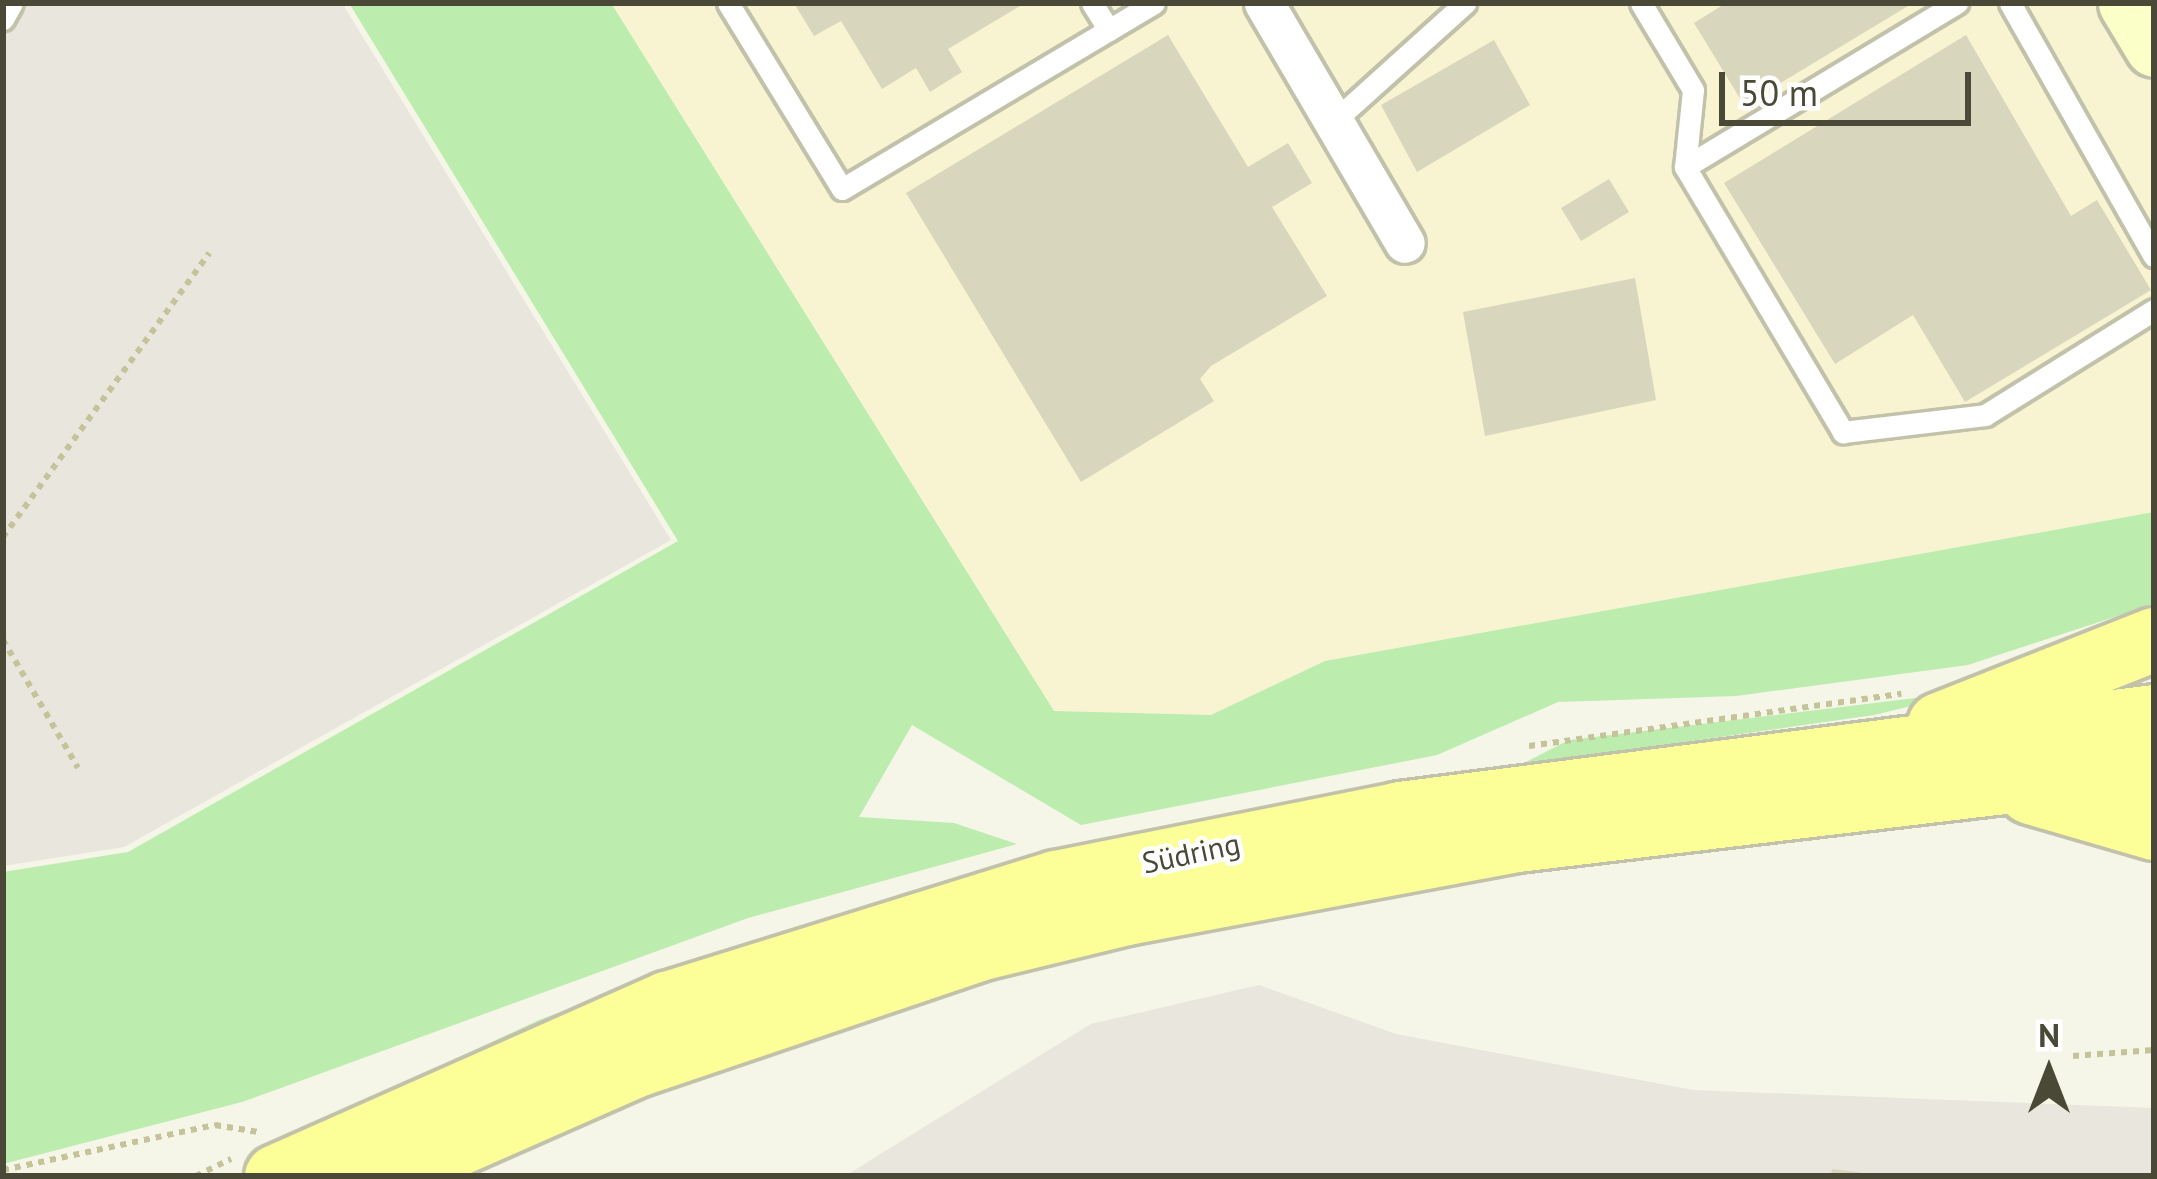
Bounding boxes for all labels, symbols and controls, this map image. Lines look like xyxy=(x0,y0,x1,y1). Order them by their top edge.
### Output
scale bar xyxy=(1725,48,1977,122)
text: 50 m xyxy=(1740,69,1818,116)
street label: Südring xyxy=(1139,825,1243,881)
north arrow xyxy=(1989,1011,2109,1131)
text: N xyxy=(2038,1013,2060,1056)

